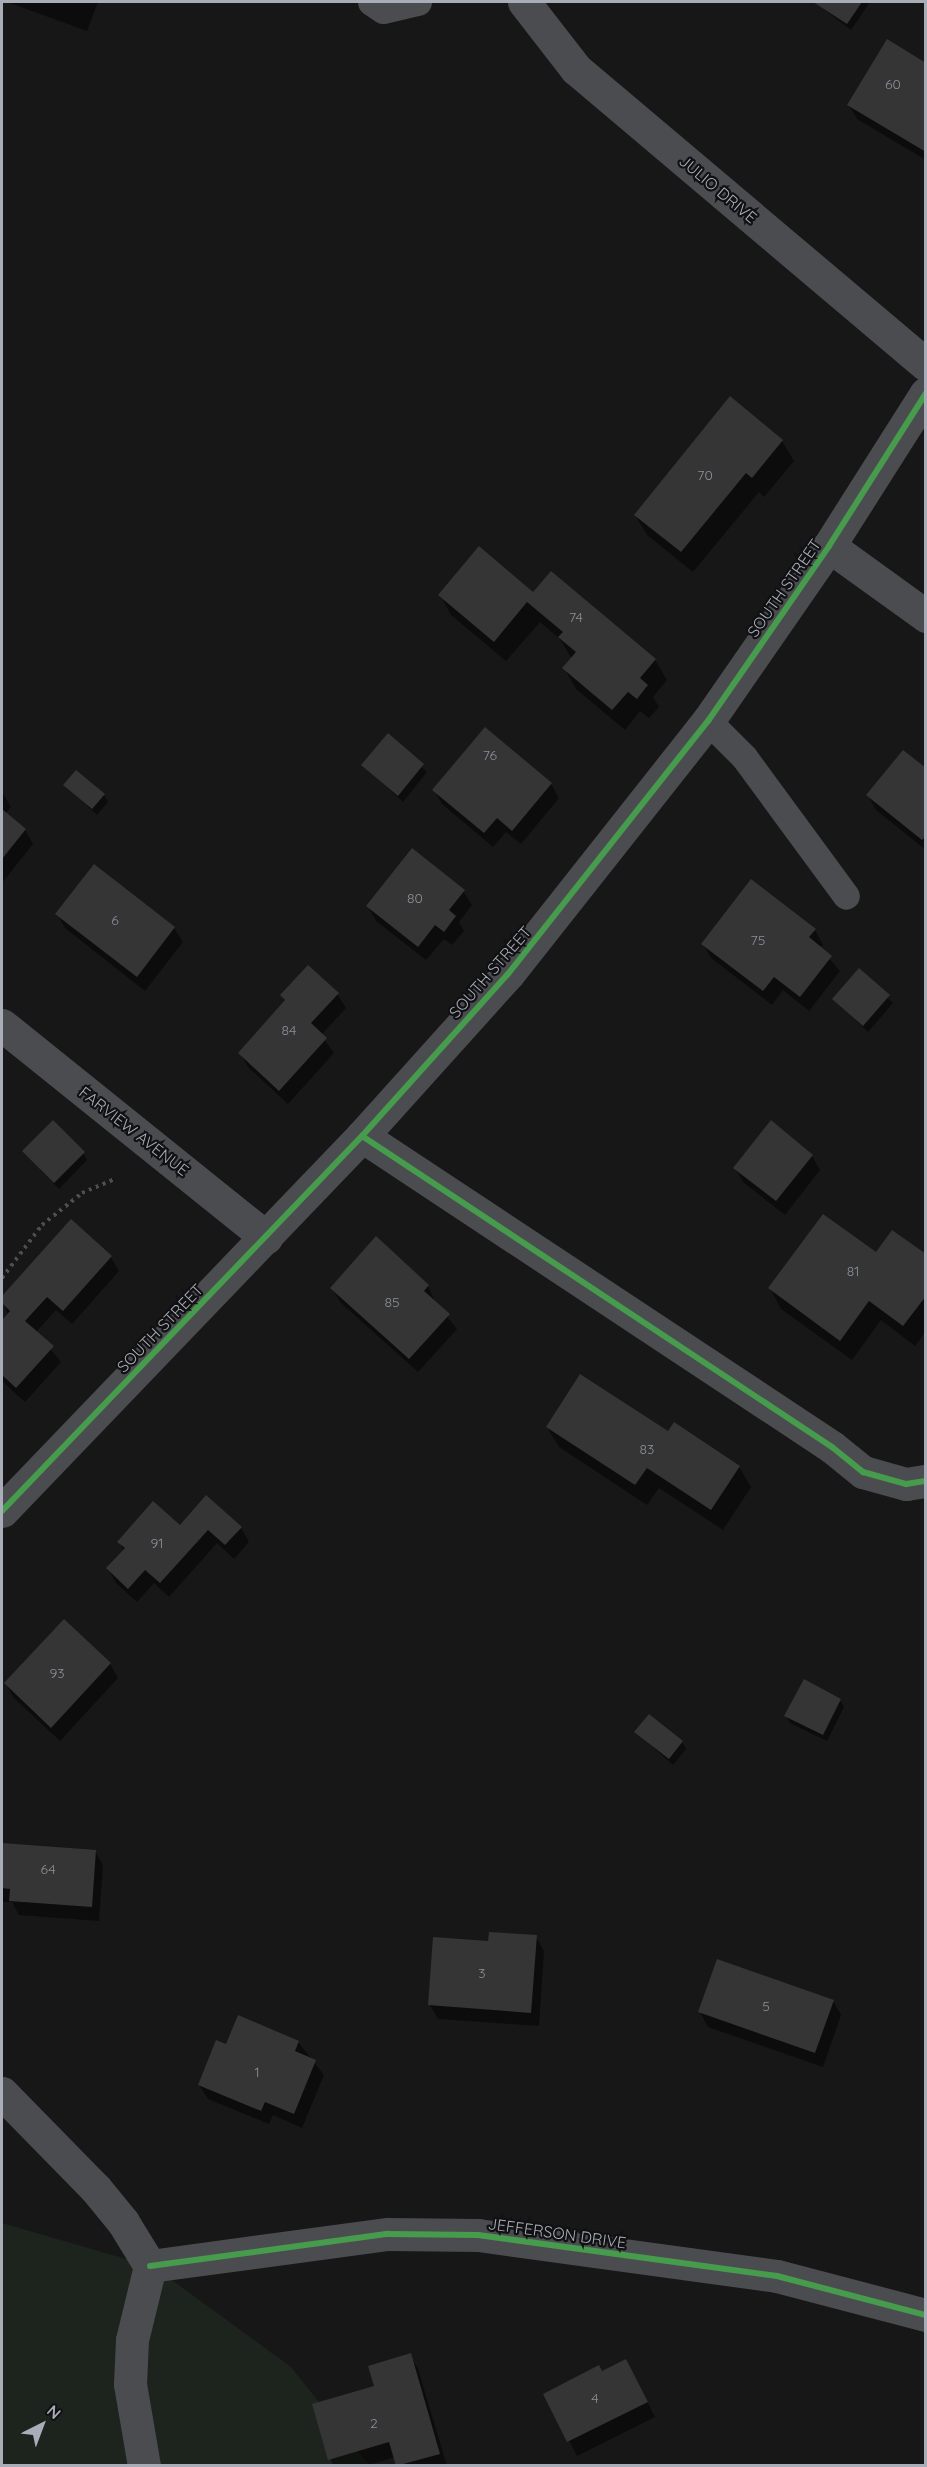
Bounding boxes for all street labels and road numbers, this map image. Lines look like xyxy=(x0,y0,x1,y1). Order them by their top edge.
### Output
street label: JULIO DRIVE xyxy=(675,151,761,227)
street label: SOUTH STREET xyxy=(743,535,825,641)
street label: SOUTH STREET xyxy=(445,922,535,1022)
street label: FARVIEW AVENUE xyxy=(75,1082,193,1180)
street label: SOUTH STREET xyxy=(113,1280,207,1376)
street label: JEFFERSON DRIVE xyxy=(487,2214,627,2252)

